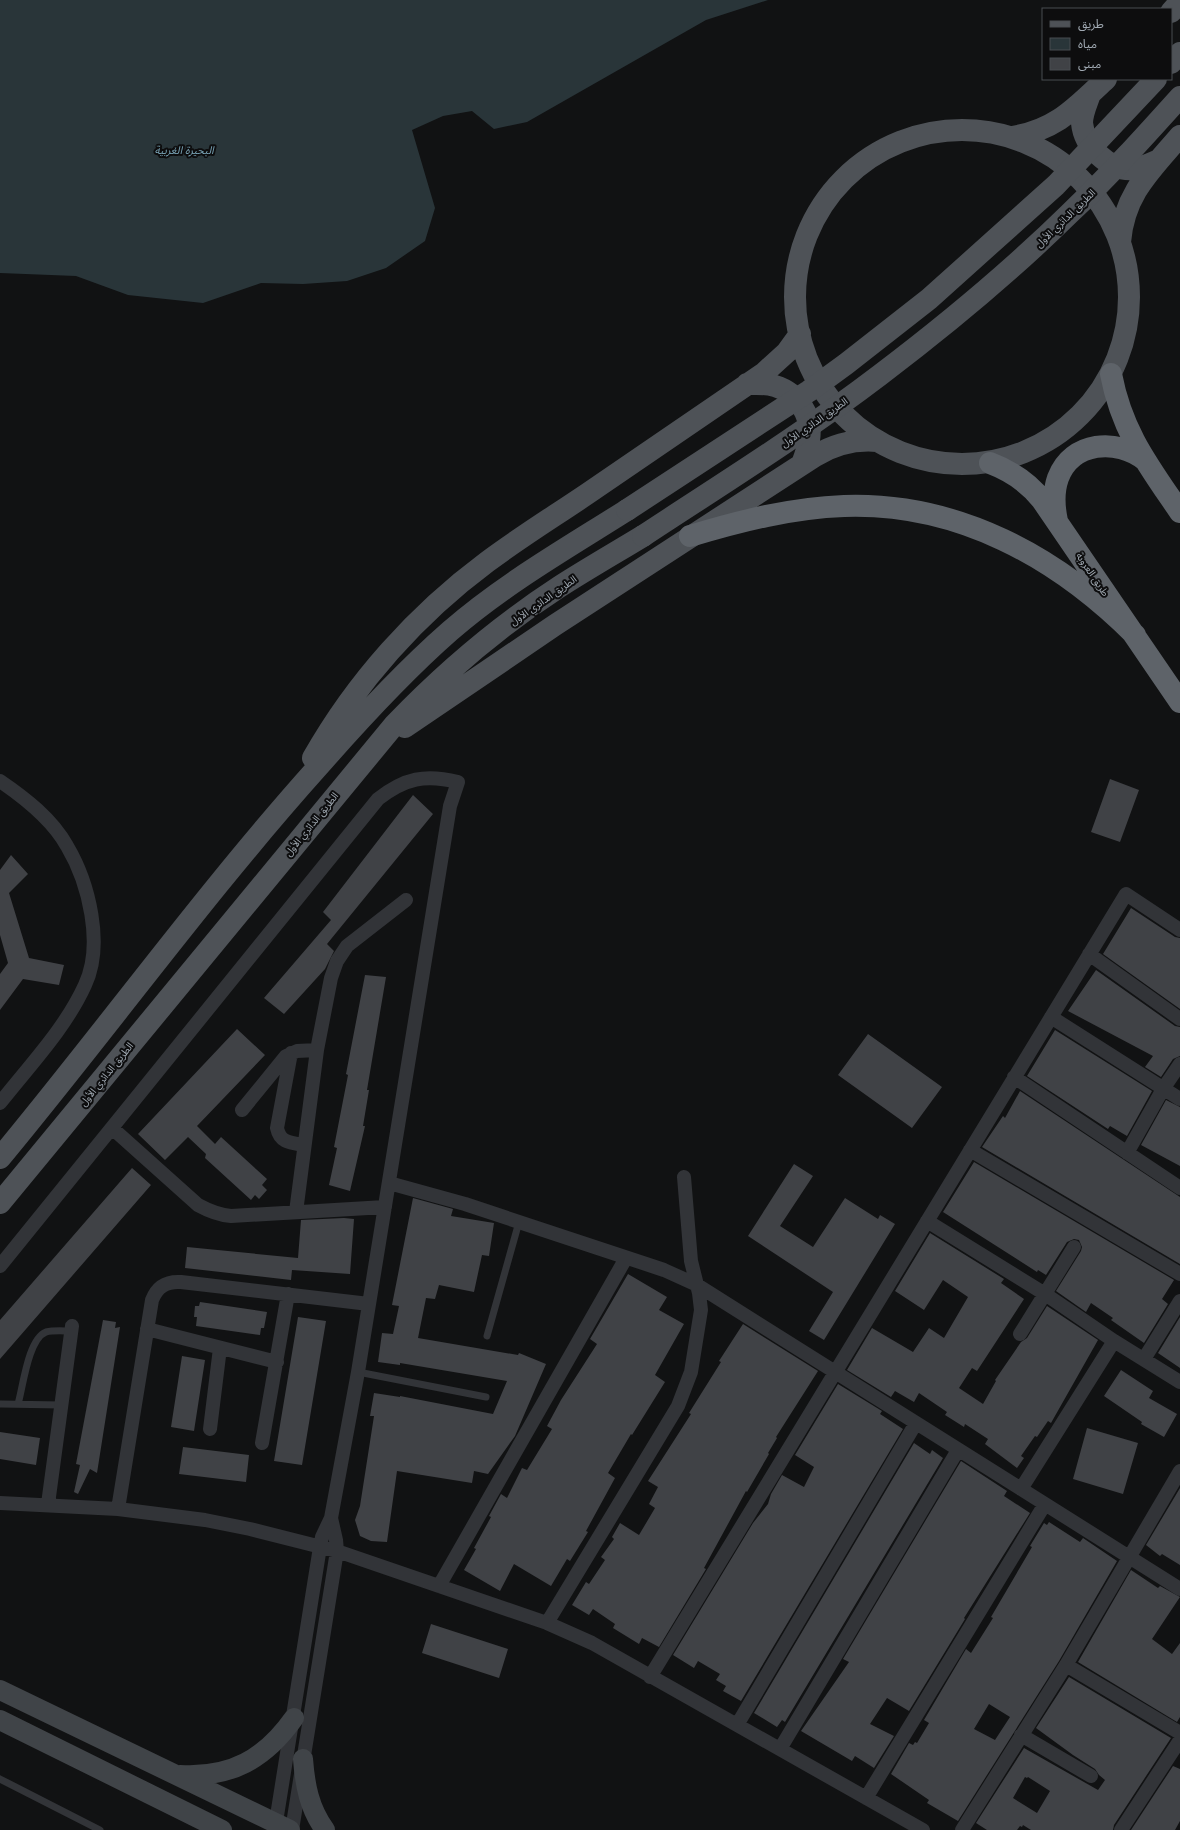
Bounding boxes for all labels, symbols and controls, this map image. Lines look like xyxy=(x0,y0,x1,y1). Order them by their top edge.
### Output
legend xyxy=(1042,8,1172,80)
text: طريق xyxy=(1078,15,1104,32)
text: مياه xyxy=(1078,35,1097,52)
text: مبنى xyxy=(1078,55,1101,72)
water label: البحيرة الغربية xyxy=(154,142,215,157)
street label: الطريق الدائري الأول xyxy=(1032,186,1099,251)
street label: الطريق الدائري الأول xyxy=(778,394,851,451)
street label: طريق العروبة xyxy=(1073,549,1113,599)
street label: الطريق الدائري الأول xyxy=(507,572,580,629)
street label: الطريق الدائري الأول xyxy=(281,789,342,860)
street label: الطريق الدائري الأول xyxy=(76,1039,137,1110)

